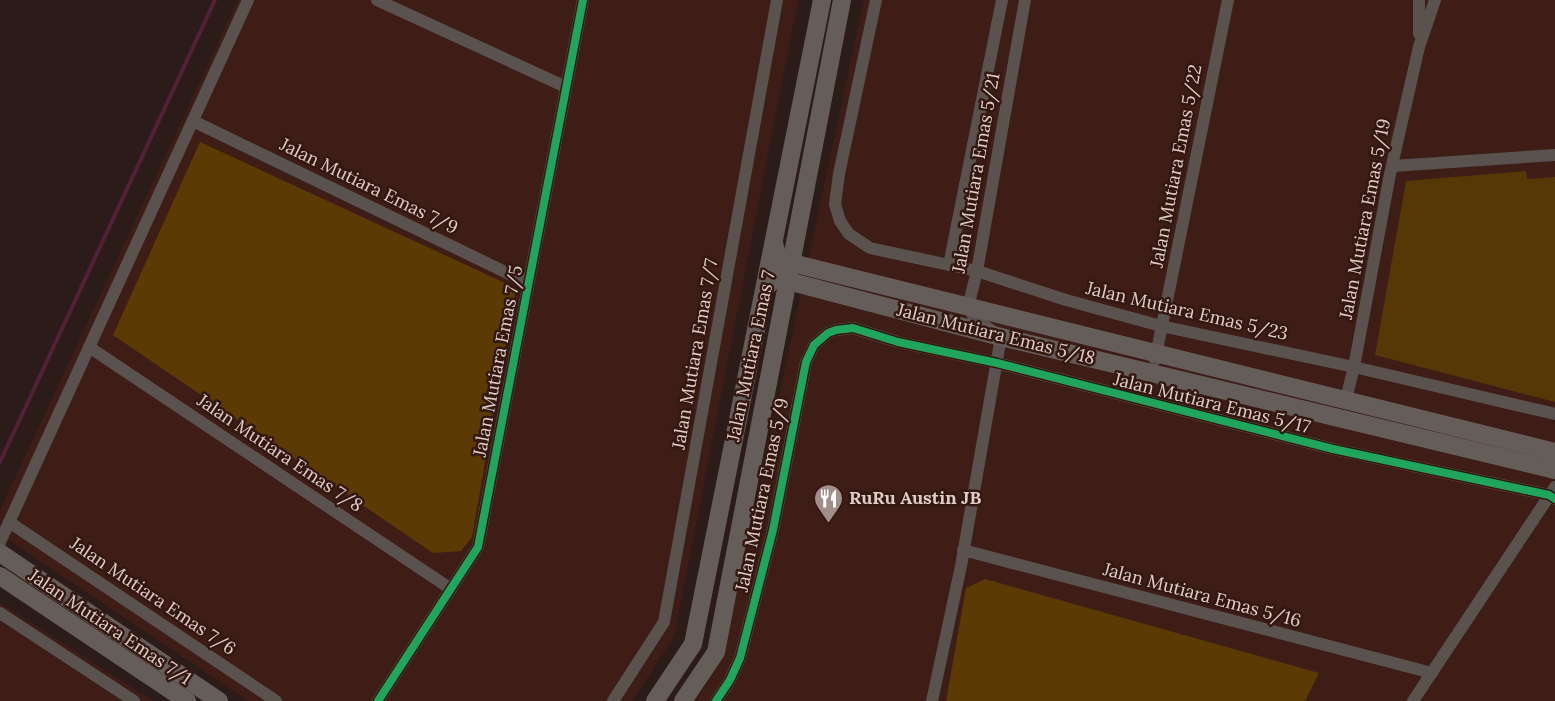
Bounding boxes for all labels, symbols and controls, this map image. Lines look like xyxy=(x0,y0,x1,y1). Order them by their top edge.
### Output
street label: Jalan Mutiara Emas 5/22 xyxy=(1144,62,1206,270)
street label: Jalan Mutiara Emas 5/21 xyxy=(946,71,1004,276)
street label: Jalan Mutiara Emas 5/19 xyxy=(1334,117,1395,322)
street label: Jalan Mutiara Emas 7/9 xyxy=(276,132,462,239)
street label: Jalan Mutiara Emas 7/7 xyxy=(666,257,723,452)
street label: Jalan Mutiara Emas 7/5 xyxy=(467,263,527,460)
street label: Jalan Mutiara Emas 7 xyxy=(721,269,780,444)
street label: Jalan Mutiara Emas 5/23 xyxy=(1083,276,1290,345)
street label: Jalan Mutiara Emas 5/18 xyxy=(894,297,1098,369)
street label: Jalan Mutiara Emas 5/17 xyxy=(1110,367,1313,438)
street label: Jalan Mutiara Emas 7/8 xyxy=(192,388,368,517)
street label: Jalan Mutiara Emas 5/9 xyxy=(730,396,793,595)
restaurant icon: RuRu Austin JB xyxy=(812,482,844,524)
place label: RuRu Austin JB xyxy=(849,486,981,509)
street label: Jalan Mutiara Emas 7/6 xyxy=(65,531,241,660)
street label: Jalan Mutiara Emas 5/16 xyxy=(1100,557,1304,632)
street label: Jalan Mutiara Emas 7/1 xyxy=(24,563,196,690)

